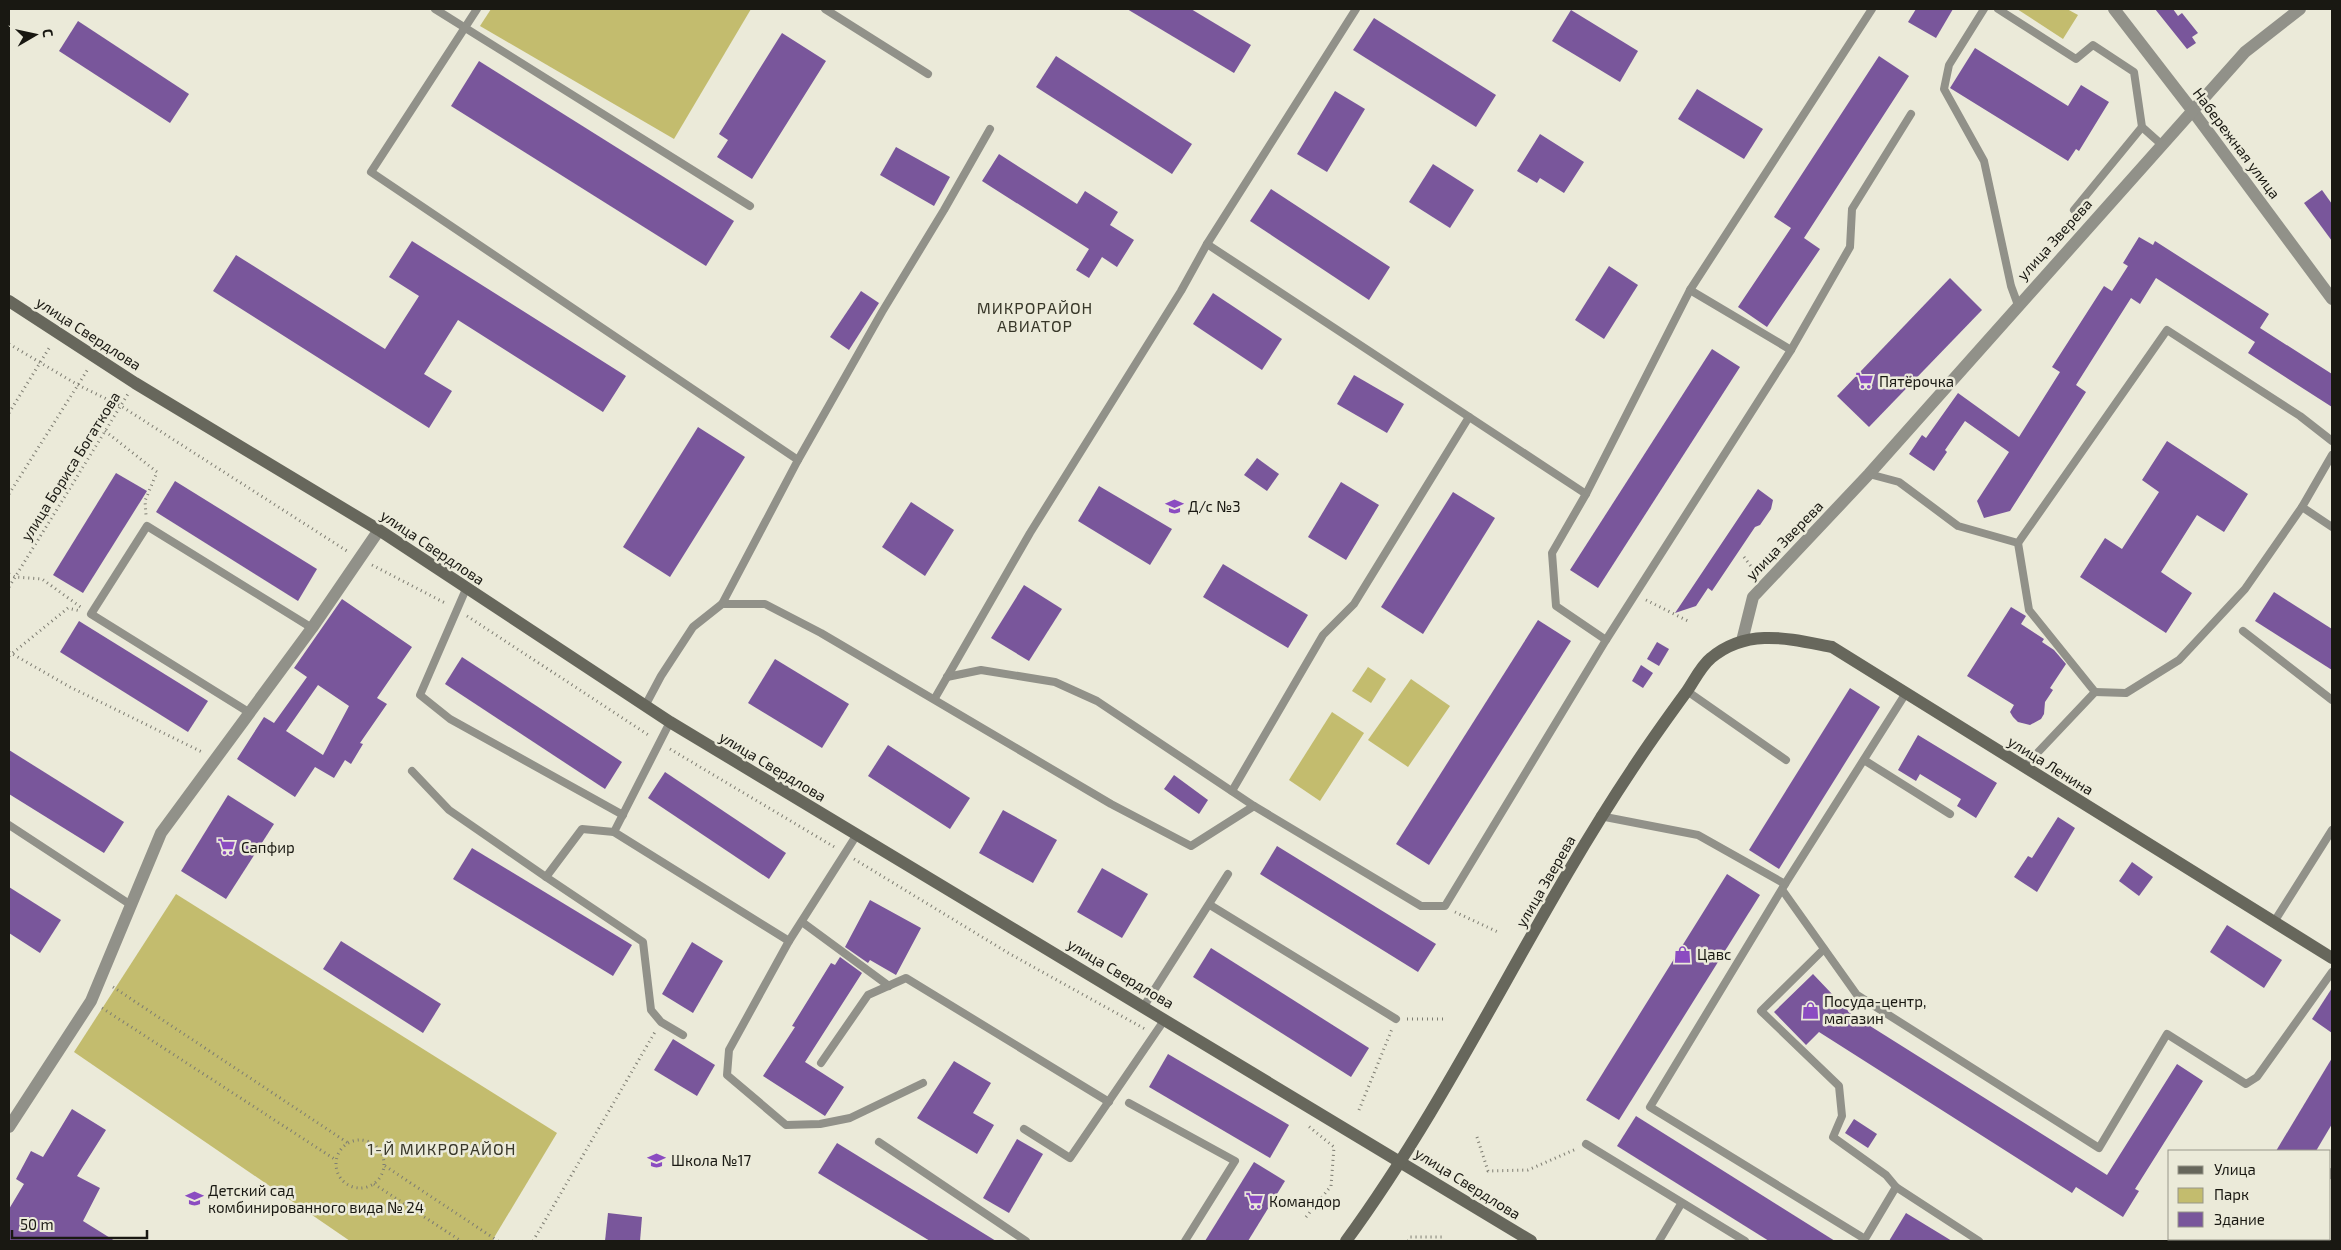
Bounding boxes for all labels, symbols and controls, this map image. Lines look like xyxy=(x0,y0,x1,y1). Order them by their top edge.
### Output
north arrow xyxy=(10,10,60,60)
text: С xyxy=(39,27,57,38)
street label: Набережная улица xyxy=(2189,84,2285,203)
street label: улица Зверева xyxy=(2013,195,2096,284)
street label: улица Свердлова xyxy=(33,292,145,374)
district label: МИКРОРАЙОН АВИАТОР xyxy=(977,298,1093,335)
supermarket icon: Пятёрочка xyxy=(1855,371,1875,391)
place label: Пятёрочка xyxy=(1879,372,1954,390)
street label: улица Бориса Богаткова xyxy=(17,388,124,544)
school or university icon: Д/с №3 xyxy=(1164,496,1184,516)
place label: Д/с №3 xyxy=(1188,497,1241,515)
street label: улица Зверева xyxy=(1742,497,1827,584)
street label: улица Свердлова xyxy=(377,506,488,589)
street label: улица Свердлова xyxy=(716,727,830,806)
street label: улица Ленина xyxy=(2004,731,2097,799)
street label: улица Зверева xyxy=(1511,832,1579,931)
supermarket icon: Сапфир xyxy=(217,837,237,857)
place label: Сапфир xyxy=(241,838,295,856)
street label: улица Свердлова xyxy=(1064,934,1178,1013)
shop icon: Цавс xyxy=(1673,944,1693,964)
place label: Цавс xyxy=(1697,945,1731,963)
place label: Посуда-центр, магазин xyxy=(1824,992,1926,1027)
shop icon: Посуда-центр, магазин xyxy=(1800,1000,1820,1020)
district label: 1-Й МИКРОРАЙОН xyxy=(368,1139,516,1158)
street label: улица Свердлова xyxy=(1411,1143,1524,1224)
school or university icon: Школа №17 xyxy=(647,1150,667,1170)
legend xyxy=(2168,1150,2331,1240)
place label: Школа №17 xyxy=(671,1151,751,1169)
text: Улица xyxy=(2214,1160,2256,1178)
place label: Детский сад комбинированного вида № 24 xyxy=(208,1181,424,1216)
text: Парк xyxy=(2214,1185,2249,1203)
school or university icon: Детский сад комбинированного вида № 24 xyxy=(184,1189,204,1209)
supermarket icon: Командор xyxy=(1245,1191,1265,1211)
place label: Командор xyxy=(1269,1192,1341,1210)
scale bar xyxy=(12,1208,148,1240)
text: Здание xyxy=(2214,1210,2265,1228)
text: 50 m xyxy=(20,1215,54,1233)

